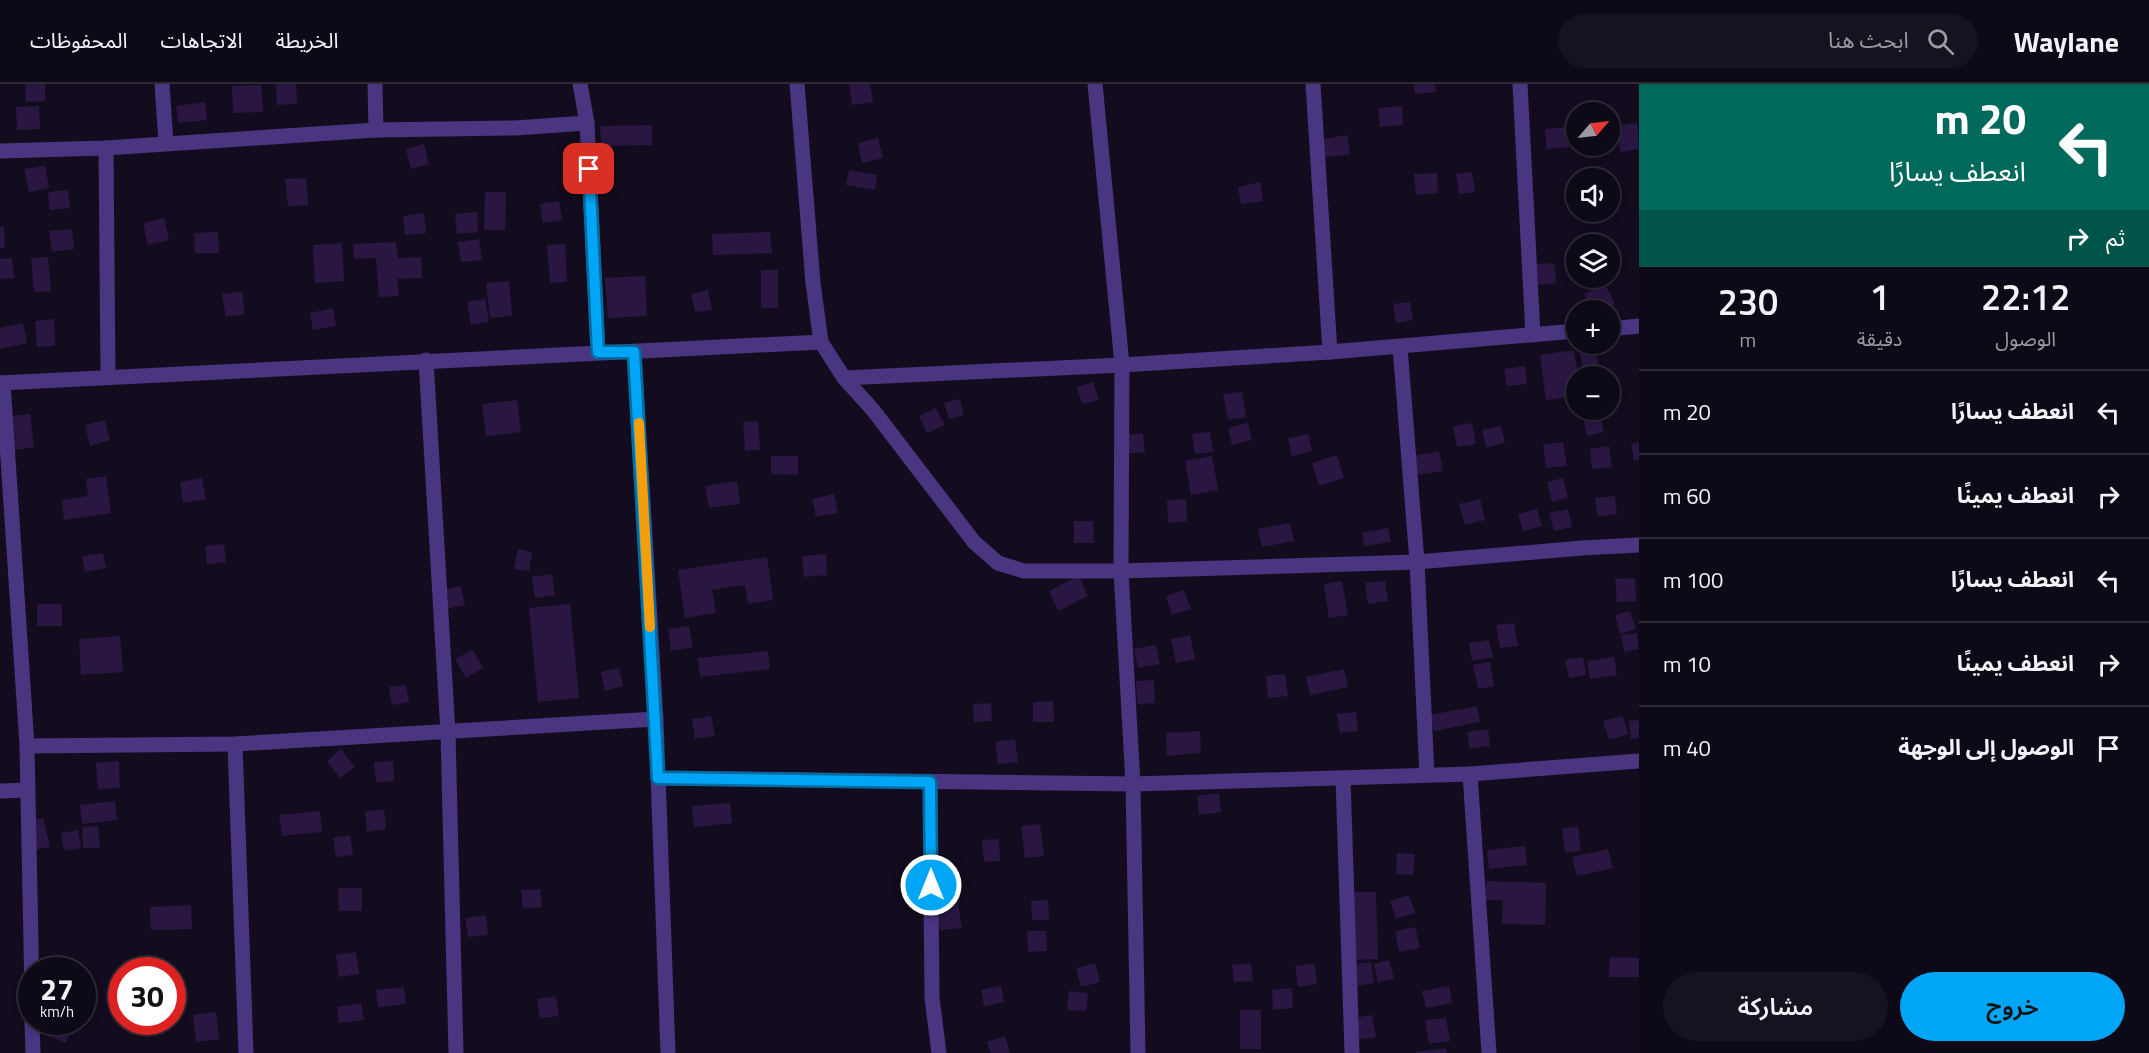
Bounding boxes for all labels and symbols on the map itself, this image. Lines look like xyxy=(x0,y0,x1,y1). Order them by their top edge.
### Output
north arrow xyxy=(1566,102,1620,156)
pin xyxy=(563,143,614,194)
position arrow xyxy=(899,853,963,917)
speed limit sign: 30 xyxy=(108,957,186,1035)

